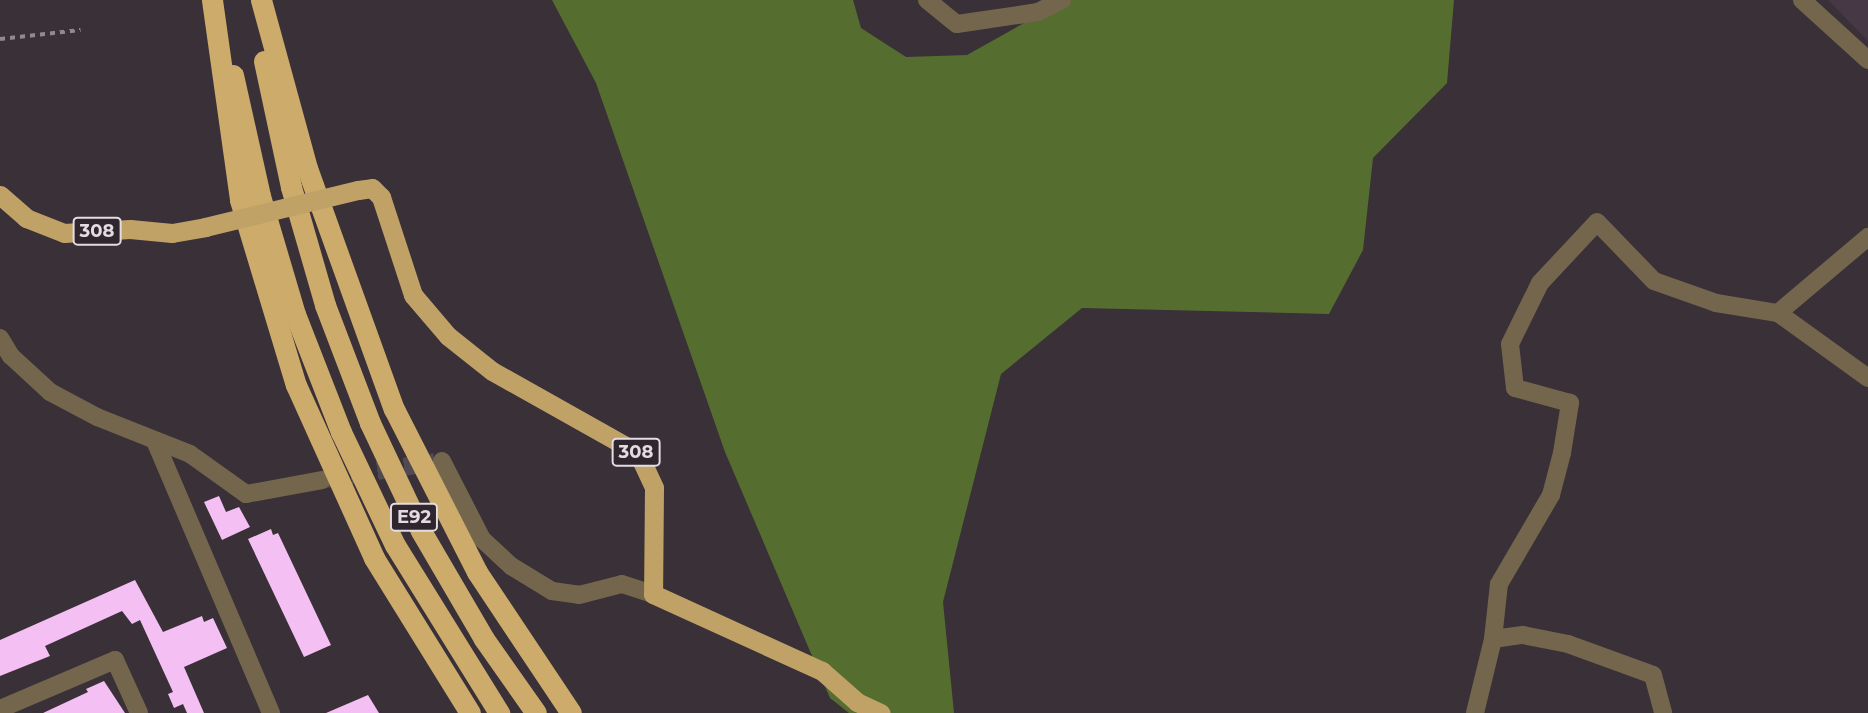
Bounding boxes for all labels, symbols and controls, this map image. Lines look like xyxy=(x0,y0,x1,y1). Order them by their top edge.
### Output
road number: 308 xyxy=(72,216,122,246)
road number: 308 xyxy=(612,438,660,466)
road number: E92 xyxy=(390,503,438,532)

